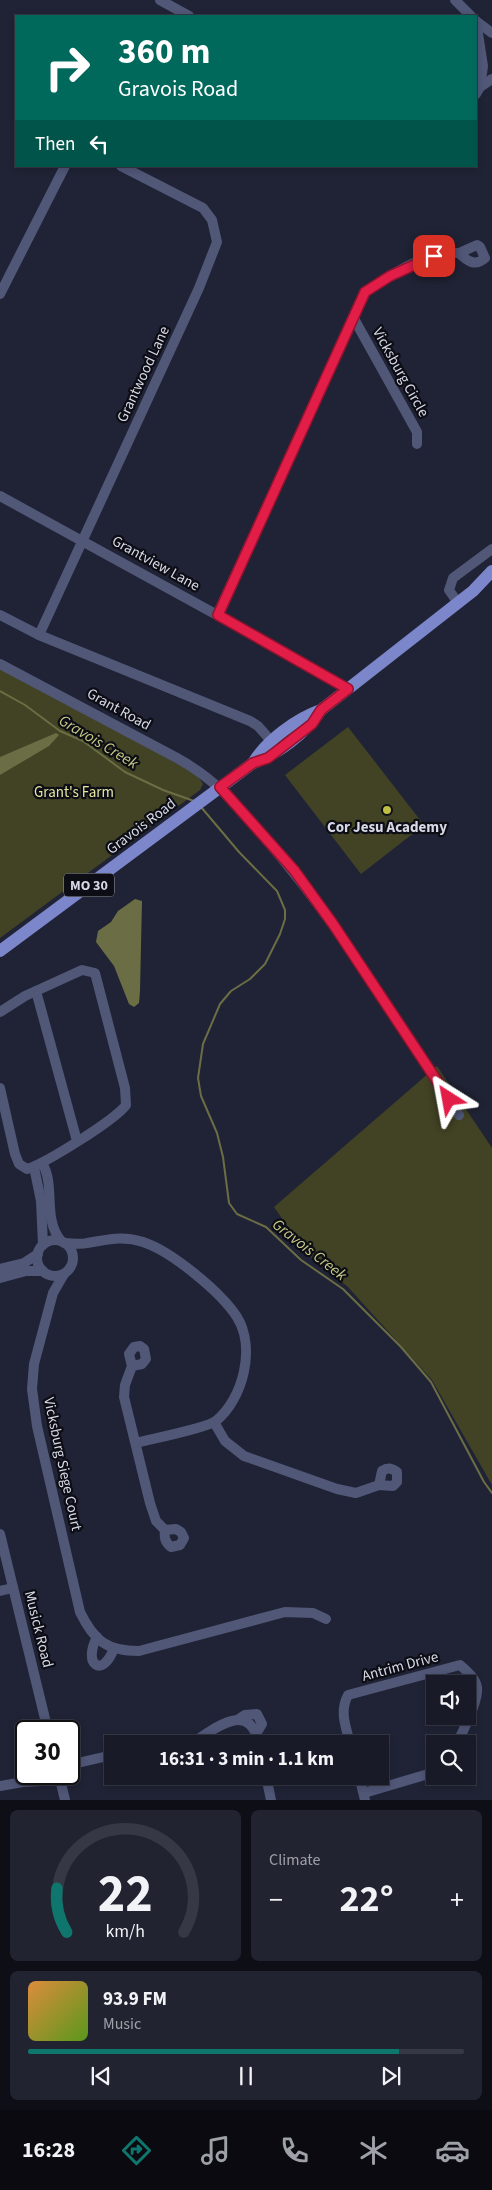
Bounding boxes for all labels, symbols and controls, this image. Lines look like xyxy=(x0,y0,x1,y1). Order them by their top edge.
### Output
text: 360 m xyxy=(118,27,210,77)
icon: right xyxy=(35,35,100,100)
text: Gravois Road xyxy=(118,73,238,105)
icon: left xyxy=(85,130,113,158)
text: Then xyxy=(35,131,75,158)
pin xyxy=(413,235,455,277)
icon: arrive xyxy=(420,242,448,270)
street label: Grantwood Lane xyxy=(112,323,175,426)
street label: Vicksburg Circle xyxy=(367,324,434,421)
street label: Grantview Lane xyxy=(108,531,203,596)
street label: Grant Road xyxy=(83,683,155,736)
water label: Gravois Creek xyxy=(55,709,143,774)
park label: Grant's Farm xyxy=(34,782,114,803)
street label: Gravois Road xyxy=(102,793,180,859)
marker: Cor Jesu Academy xyxy=(381,804,393,816)
place label: Cor Jesu Academy xyxy=(327,817,447,838)
road number: MO 30 xyxy=(64,874,114,896)
position arrow xyxy=(422,1072,474,1124)
water label: Gravois Creek xyxy=(267,1214,352,1286)
street label: Vicksburg Siege Court xyxy=(38,1395,87,1533)
street label: Musick Road xyxy=(19,1588,58,1670)
street label: Antrim Drive xyxy=(360,1646,441,1687)
map controls xyxy=(426,1675,476,1785)
button: sound xyxy=(426,1675,476,1725)
speed limit sign: 30 xyxy=(15,1720,80,1785)
button: search xyxy=(426,1735,476,1785)
text: 16:31 · 3 min · 1.1 km xyxy=(159,1746,334,1773)
text: Climate xyxy=(269,1849,320,1871)
text: 22 xyxy=(98,1858,153,1932)
text: 22° xyxy=(340,1872,394,1926)
text: − xyxy=(269,1880,283,1920)
text: + xyxy=(450,1880,464,1920)
text: km/h xyxy=(106,1919,145,1944)
text: 93.9 FM xyxy=(103,1986,167,2013)
text: Music xyxy=(103,2013,141,2035)
icon: previous xyxy=(87,2062,115,2090)
icon: pause xyxy=(232,2062,260,2090)
icon: next xyxy=(377,2062,405,2090)
icon: directions xyxy=(119,2133,154,2168)
icon: music xyxy=(198,2133,233,2168)
icon: phone xyxy=(277,2133,312,2168)
icon: climate xyxy=(356,2133,391,2168)
icon: car xyxy=(435,2133,470,2168)
text: 16:28 xyxy=(22,2134,75,2166)

